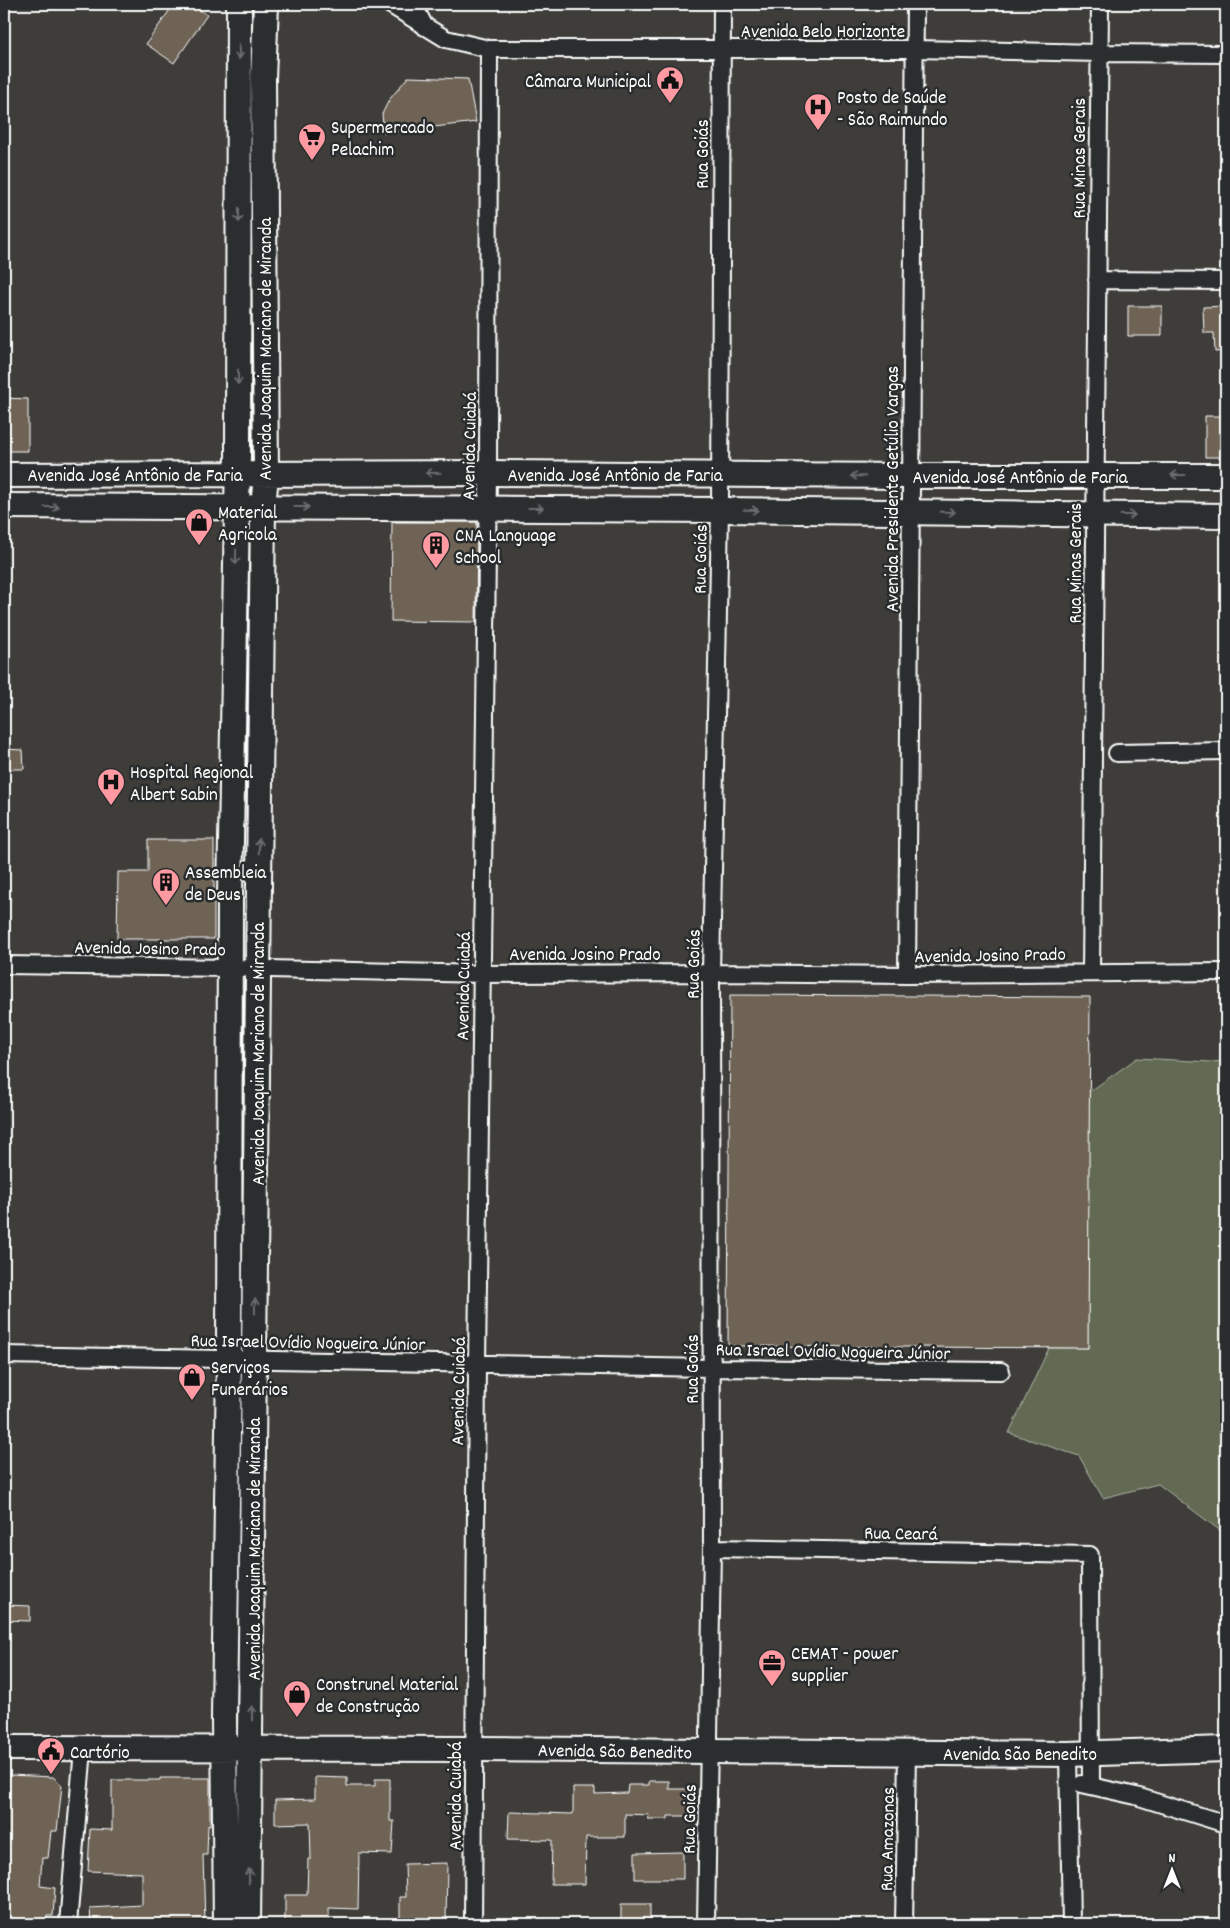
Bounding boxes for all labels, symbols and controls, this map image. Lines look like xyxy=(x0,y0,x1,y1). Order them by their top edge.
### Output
street label: Avenida Belo Horizonte xyxy=(741,20,905,47)
one-way arrow xyxy=(234,44,244,60)
public building icon: Câmara Municipal xyxy=(655,65,685,104)
place label: Câmara Municipal xyxy=(525,70,651,97)
place label: Posto de Saúde - São Raimundo xyxy=(837,86,948,135)
hospital icon: Posto de Saúde - São Raimundo xyxy=(803,92,833,131)
street label: Rua Minas Gerais xyxy=(1068,98,1095,218)
place label: Supermercado Pelachim xyxy=(331,116,434,165)
street label: Rua Goiás xyxy=(691,119,718,189)
supermarket icon: Supermercado Pelachim xyxy=(297,122,327,161)
one-way arrow xyxy=(234,206,244,223)
street label: Avenida Joaquim Mariano de Miranda xyxy=(254,217,281,480)
street label: Avenida Presidente Getúlio Vargas xyxy=(881,366,908,612)
one-way arrow xyxy=(233,369,243,385)
street label: Avenida Cuiabá xyxy=(457,391,486,501)
street label: Avenida José Antônio de Faria xyxy=(27,464,244,491)
street label: Avenida José Antônio de Faria xyxy=(507,464,724,491)
street label: Avenida José Antônio de Faria xyxy=(912,466,1129,493)
one-way arrow xyxy=(425,468,441,478)
one-way arrow xyxy=(1170,470,1186,480)
one-way arrow xyxy=(850,471,866,481)
place label: Material Agricola xyxy=(218,501,278,550)
one-way arrow xyxy=(44,502,60,511)
one-way arrow xyxy=(294,502,310,512)
street label: Rua Minas Gerais xyxy=(1064,503,1091,623)
one-way arrow xyxy=(528,504,544,513)
one-way arrow xyxy=(742,505,758,515)
shop icon: Material Agricola xyxy=(184,507,214,546)
one-way arrow xyxy=(940,508,956,517)
one-way arrow xyxy=(1120,510,1136,520)
place label: CNA Language School xyxy=(455,524,556,573)
street label: Rua Goiás xyxy=(688,524,717,594)
building icon: CNA Language School xyxy=(421,530,451,569)
one-way arrow xyxy=(231,549,241,565)
place label: Hospital Regional Albert Sabin xyxy=(130,761,254,810)
hospital icon: Hospital Regional Albert Sabin xyxy=(96,767,126,806)
one-way arrow xyxy=(254,838,264,854)
place label: Assembleia de Deus xyxy=(185,861,267,910)
building icon: Assembleia de Deus xyxy=(151,867,181,906)
street label: Avenida Joaquim Mariano de Miranda xyxy=(247,922,274,1185)
street label: Rua Goiás xyxy=(681,929,710,999)
street label: Avenida Cuiabá xyxy=(451,931,480,1041)
street label: Avenida Josino Prado xyxy=(74,936,226,965)
street label: Avenida Josino Prado xyxy=(509,943,661,970)
street label: Avenida Josino Prado xyxy=(914,943,1066,972)
one-way arrow xyxy=(250,1298,260,1314)
street label: Rua Israel Ovídio Nogueira Júnior xyxy=(190,1329,425,1360)
street label: Rua Goiás xyxy=(681,1334,708,1404)
street label: Avenida Cuiabá xyxy=(446,1336,475,1446)
street label: Rua Israel Ovídio Nogueira Júnior xyxy=(715,1338,950,1369)
place label: Serviços Funerários xyxy=(211,1356,288,1405)
shop icon: Serviços Funerários xyxy=(177,1362,207,1401)
street label: Avenida Joaquim Mariano de Miranda xyxy=(243,1417,270,1680)
street label: Rua Ceará xyxy=(864,1521,939,1550)
place label: CEMAT - power supplier xyxy=(791,1642,898,1691)
office icon: CEMAT - power supplier xyxy=(757,1648,787,1687)
place label: Construnel Material de Construção xyxy=(316,1673,459,1722)
shop icon: Construnel Material de Construção xyxy=(282,1679,312,1718)
one-way arrow xyxy=(247,1705,257,1722)
public building icon: Cartório xyxy=(36,1736,66,1775)
street label: Avenida São Benedito xyxy=(538,1739,692,1768)
place label: Cartório xyxy=(70,1741,130,1768)
street label: Avenida Cuiabá xyxy=(444,1741,471,1850)
street label: Avenida São Benedito xyxy=(943,1743,1097,1770)
street label: Rua Goiás xyxy=(677,1784,706,1854)
street label: Rua Amazonas xyxy=(875,1787,904,1891)
north arrow xyxy=(1148,1846,1198,1896)
text: N xyxy=(1169,1849,1176,1869)
one-way arrow xyxy=(244,1868,254,1884)

